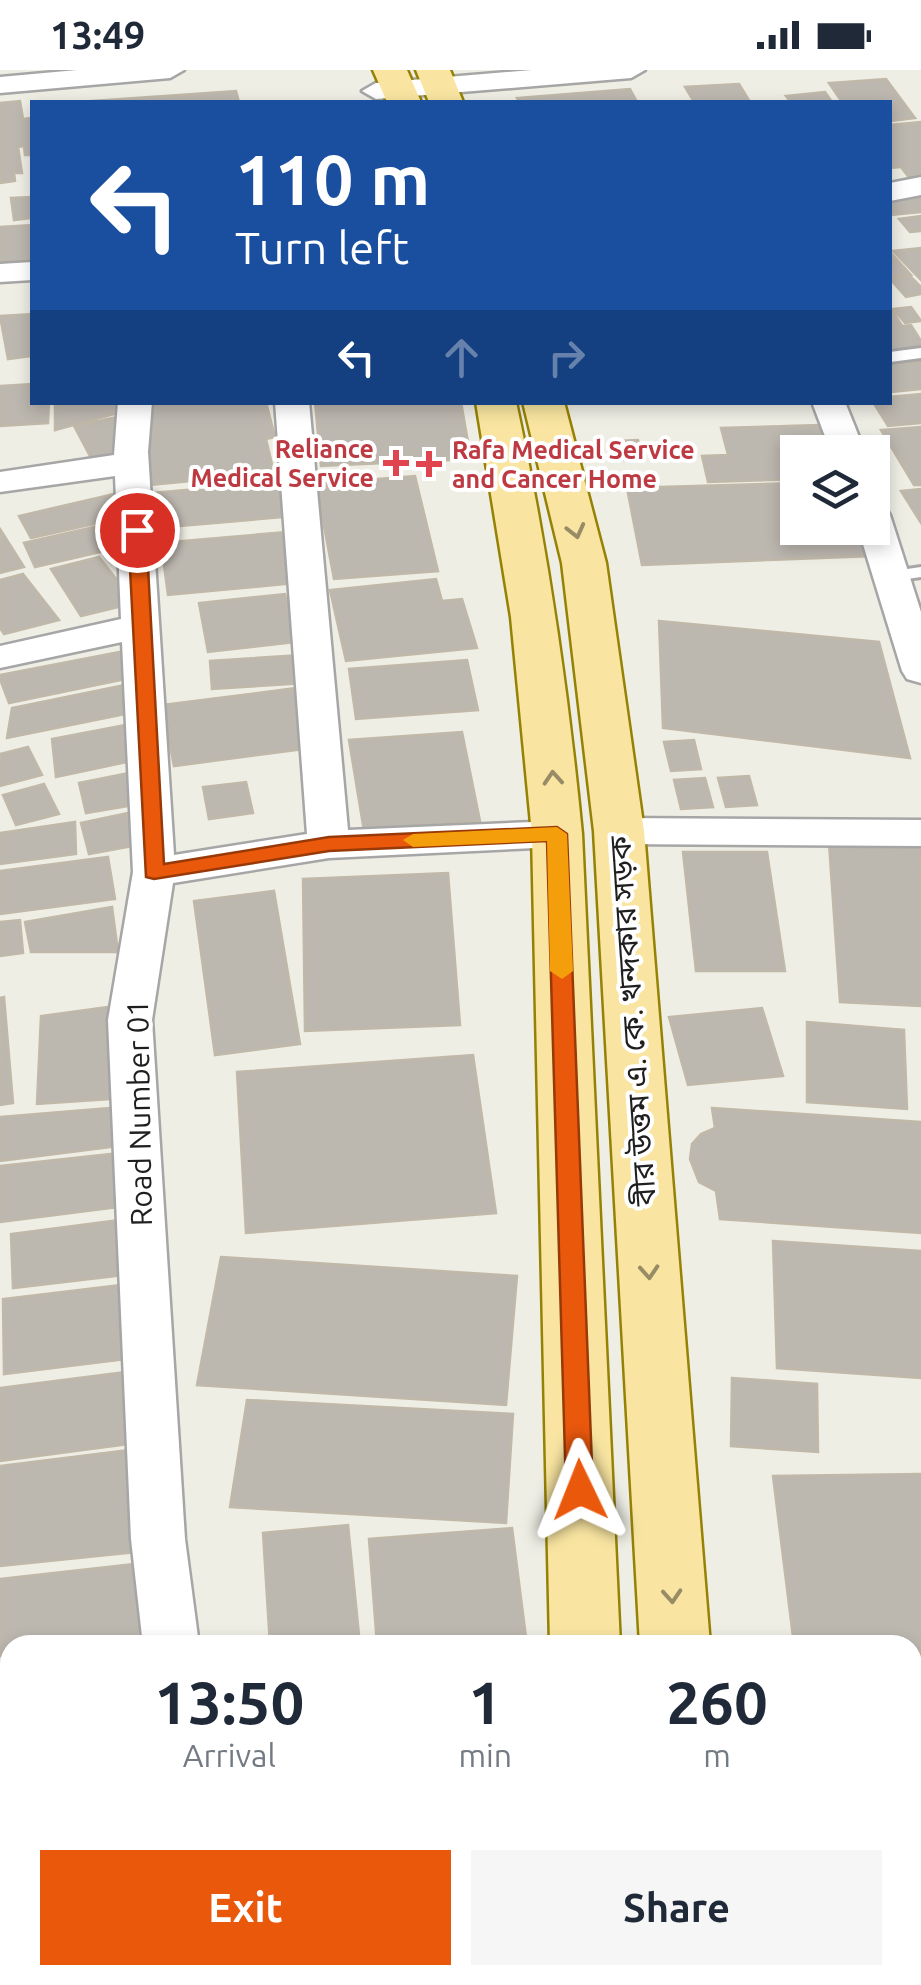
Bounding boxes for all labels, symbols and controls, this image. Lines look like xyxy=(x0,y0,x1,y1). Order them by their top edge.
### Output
text: 13:49 xyxy=(50,14,145,56)
icon: left xyxy=(70,140,200,270)
text: 110 m xyxy=(235,140,430,218)
text: Turn left xyxy=(235,222,409,273)
icon: left xyxy=(329,330,384,385)
icon: ahead xyxy=(434,330,489,385)
icon: right xyxy=(539,330,594,385)
place label: Reliance Medical Service xyxy=(190,435,374,492)
map controls xyxy=(780,435,890,545)
button: layers xyxy=(780,435,890,545)
place label: Rafa Medical Service and Cancer Home xyxy=(452,436,695,493)
marker: Reliance Medical Service xyxy=(383,450,409,476)
marker: Rafa Medical Service and Cancer Home xyxy=(416,451,442,477)
pin xyxy=(95,488,180,573)
icon: arrive xyxy=(110,503,165,558)
one-way arrow xyxy=(564,522,585,539)
one-way arrow xyxy=(542,770,564,786)
street label: বীর উত্তম এ. কে. খন্দকার সড়ক xyxy=(602,834,662,1208)
street label: Road Number 01 xyxy=(120,999,158,1227)
one-way arrow xyxy=(638,1264,660,1280)
position arrow xyxy=(528,1438,632,1542)
one-way arrow xyxy=(660,1588,682,1604)
text: 13:50 xyxy=(154,1668,304,1735)
text: 1 xyxy=(468,1668,502,1735)
text: 260 xyxy=(666,1668,768,1735)
text: Arrival xyxy=(183,1737,276,1773)
text: min xyxy=(458,1737,512,1773)
text: m xyxy=(703,1737,731,1773)
button: Exit xyxy=(40,1850,451,1965)
button: Share xyxy=(471,1850,882,1965)

